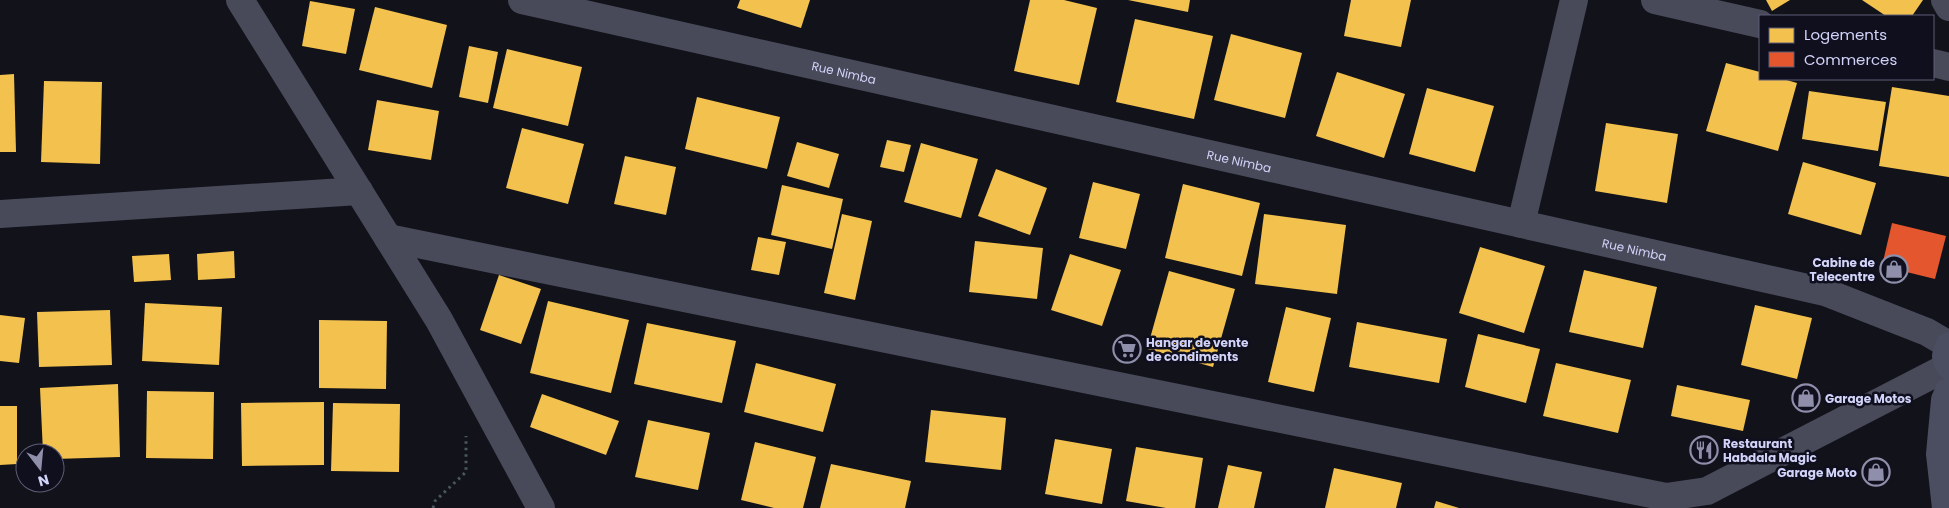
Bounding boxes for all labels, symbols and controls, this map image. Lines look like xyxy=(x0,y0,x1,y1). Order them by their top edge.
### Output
legend xyxy=(1759,15,1934,80)
text: Logements xyxy=(1804,24,1887,45)
text: Commerces xyxy=(1804,49,1897,70)
street label: Rue Nimba xyxy=(810,57,878,88)
street label: Rue Nimba xyxy=(1205,145,1273,176)
street label: Rue Nimba xyxy=(1601,234,1668,265)
place label: Cabine de Telecentre xyxy=(1809,254,1876,285)
shop icon: Cabine de Telecentre xyxy=(1879,254,1909,284)
supermarket icon: Hangar de vente de condiments xyxy=(1112,334,1142,364)
place label: Hangar de vente de condiments xyxy=(1146,334,1249,365)
shop icon: Garage Motos xyxy=(1791,383,1821,413)
place label: Garage Motos xyxy=(1825,390,1912,407)
restaurant icon: Restaurant Habdala Magic xyxy=(1689,435,1719,465)
place label: Restaurant Habdala Magic xyxy=(1723,435,1817,466)
north arrow xyxy=(15,443,65,493)
shop icon: Garage Moto xyxy=(1861,457,1891,487)
place label: Garage Moto xyxy=(1777,464,1857,481)
text: N xyxy=(36,469,51,492)

